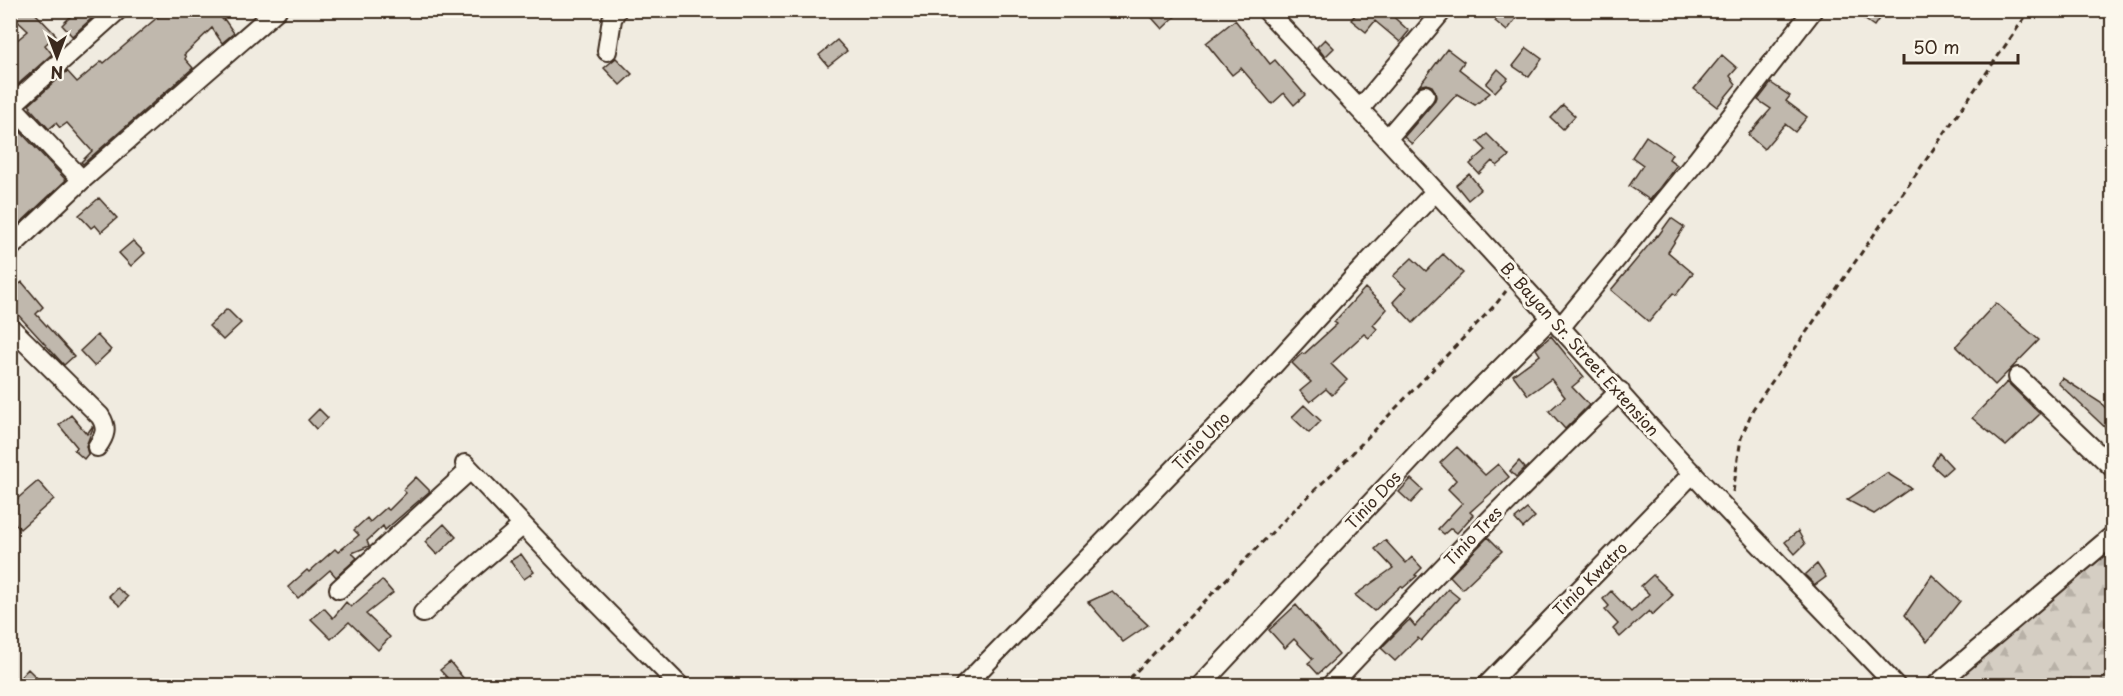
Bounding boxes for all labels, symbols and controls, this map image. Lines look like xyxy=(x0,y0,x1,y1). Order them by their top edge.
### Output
north arrow xyxy=(27,27,87,87)
scale bar xyxy=(1904,27,2018,65)
text: 50 m xyxy=(1913,33,1960,60)
text: N xyxy=(51,61,63,85)
street label: B. Bayan Sr. Street Extension xyxy=(1496,256,1666,441)
street label: Tinio Uno xyxy=(1166,405,1234,475)
street label: Tinio Dos xyxy=(1339,465,1406,534)
street label: Tinio Tres xyxy=(1438,500,1507,570)
street label: Tinio Kwatro xyxy=(1546,535,1632,621)

